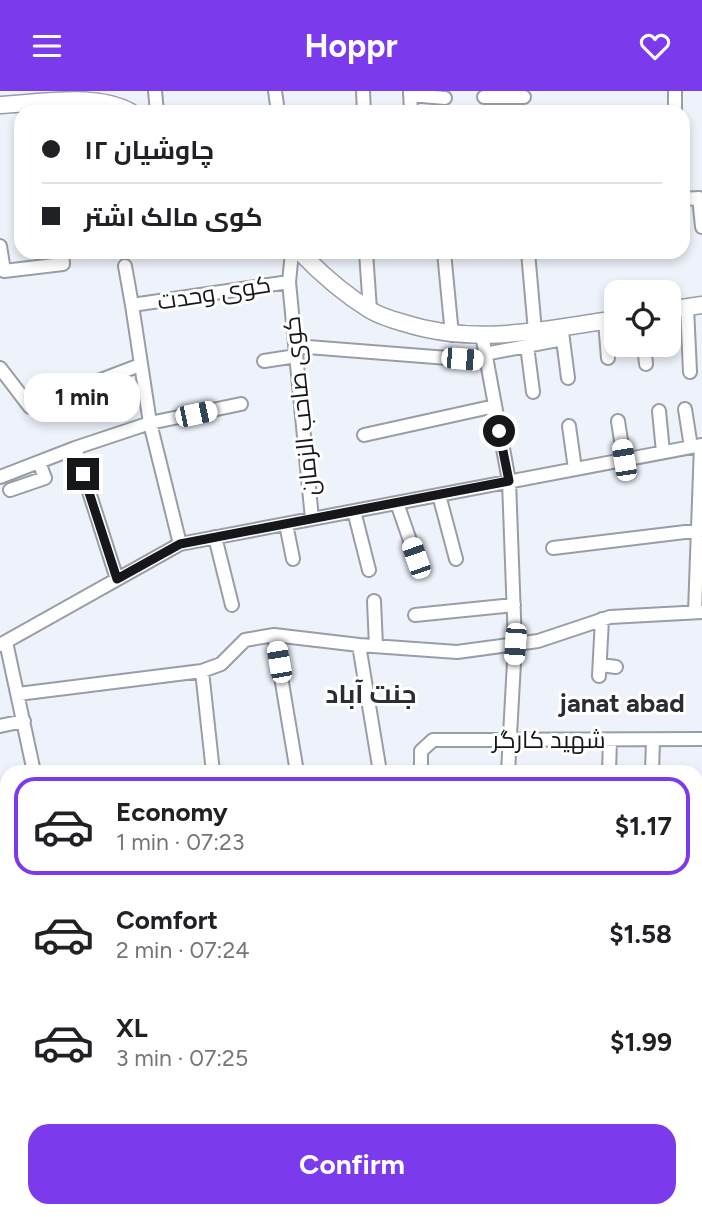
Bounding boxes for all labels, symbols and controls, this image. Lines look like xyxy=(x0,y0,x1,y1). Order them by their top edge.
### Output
icon: menu xyxy=(28,27,66,65)
text: Hoppr xyxy=(304,27,398,65)
icon: heart xyxy=(636,27,674,65)
text: چاوشیان ۱۲ xyxy=(84,134,214,166)
text: کوی مالک اشتر xyxy=(84,201,263,233)
street label: کوی وحدت xyxy=(155,269,273,316)
map controls xyxy=(604,280,681,357)
button: locate xyxy=(604,280,681,357)
street label: کوی صاحب الزمان xyxy=(277,315,324,497)
car xyxy=(441,347,484,371)
callout: 1 min xyxy=(25,373,141,421)
text: 1 min xyxy=(55,383,109,411)
car xyxy=(174,399,219,429)
route start xyxy=(483,415,515,447)
car xyxy=(611,438,638,482)
route end xyxy=(67,458,99,490)
car xyxy=(400,535,433,581)
car xyxy=(504,622,527,666)
car xyxy=(266,639,293,685)
district label: جنت آباد xyxy=(325,678,417,710)
district label: janat abad xyxy=(557,687,685,719)
street label: شهید کارگر xyxy=(490,725,606,754)
icon: car xyxy=(32,795,95,858)
text: Economy xyxy=(116,796,228,828)
text: $1.17 xyxy=(615,810,672,842)
text: 1 min · 07:23 xyxy=(116,828,244,856)
icon: car xyxy=(32,903,95,966)
text: Comfort xyxy=(116,904,218,936)
text: $1.58 xyxy=(609,918,672,950)
text: 2 min · 07:24 xyxy=(116,936,250,964)
icon: car xyxy=(32,1011,95,1074)
text: XL xyxy=(116,1012,148,1044)
text: $1.99 xyxy=(610,1026,672,1058)
text: 3 min · 07:25 xyxy=(116,1044,248,1072)
button: Confirm xyxy=(28,1124,676,1204)

